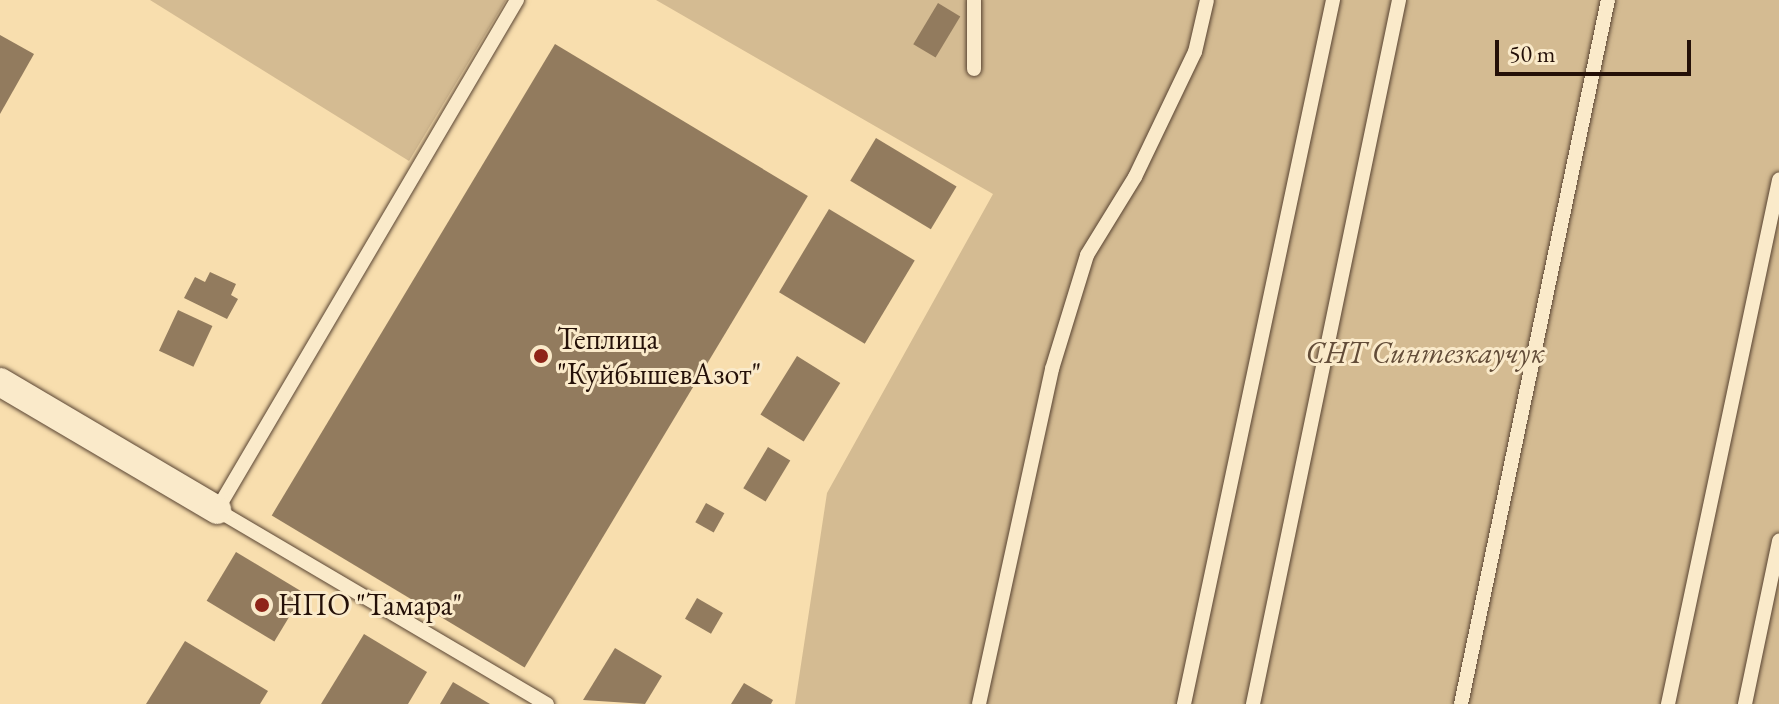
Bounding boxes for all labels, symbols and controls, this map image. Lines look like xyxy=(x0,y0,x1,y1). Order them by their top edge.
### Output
scale bar xyxy=(1499,24,1695,74)
text: 50 m xyxy=(1509,38,1556,69)
place label: Теплица "КуйбышевАзот" xyxy=(557,321,761,392)
park label: СНТ Синтезкаучук xyxy=(1306,335,1544,371)
marker: Теплица "КуйбышевАзот" xyxy=(532,347,550,365)
place label: НПО "Тамара" xyxy=(278,587,462,623)
marker: НПО "Тамара" xyxy=(253,596,271,614)

